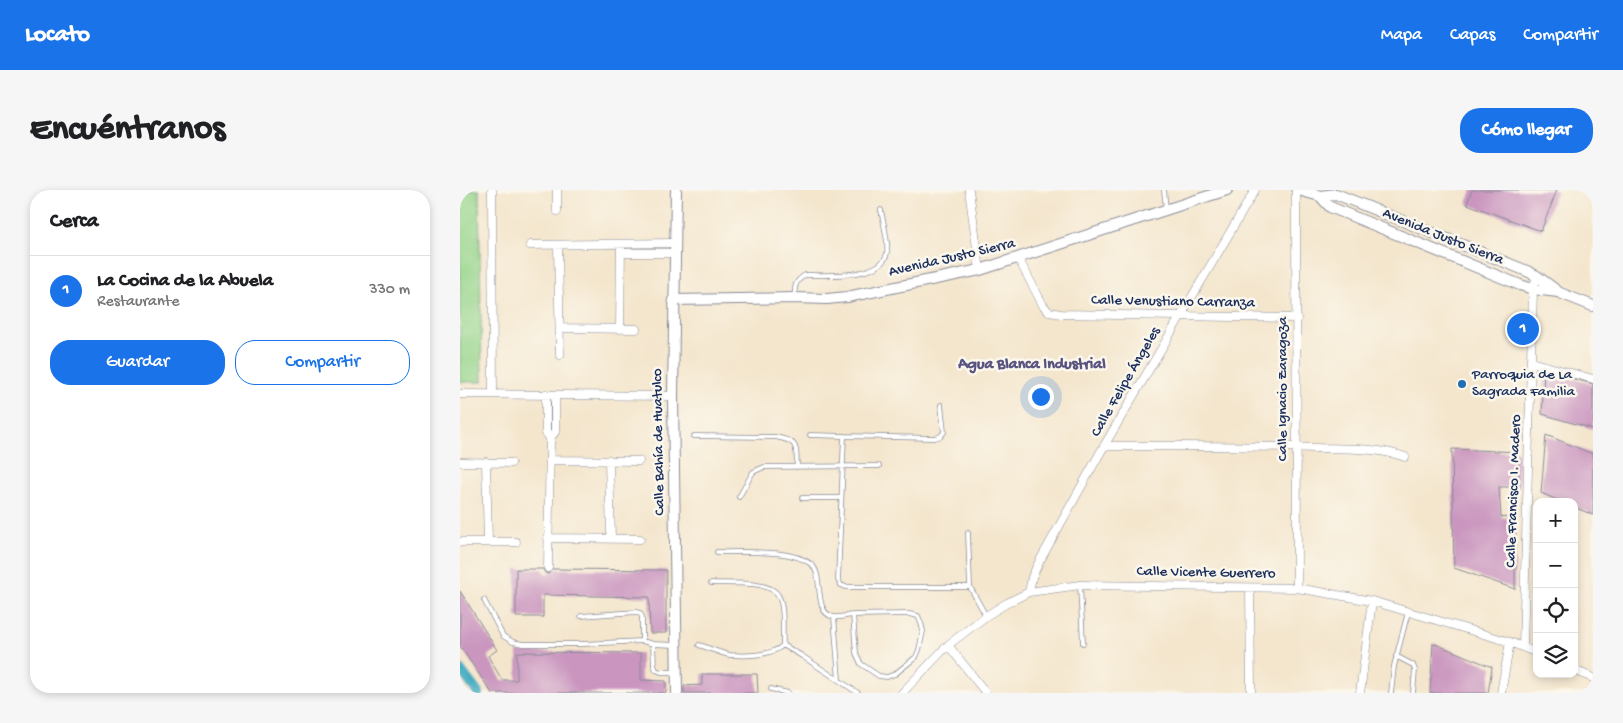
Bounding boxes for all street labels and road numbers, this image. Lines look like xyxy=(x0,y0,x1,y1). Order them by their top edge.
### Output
street label: Avenida Justo Sierra xyxy=(1380,204,1507,270)
street label: Avenida Justo Sierra xyxy=(887,235,1018,281)
street label: Calle Venustiano Carranza xyxy=(1091,292,1256,312)
street label: Calle Ignacio Zaragoza xyxy=(1274,316,1292,461)
street label: Calle Felipe Ángeles xyxy=(1087,323,1165,440)
street label: Calle Bahía de Huatulco xyxy=(649,368,669,516)
street label: Calle Francisco I. Madero xyxy=(1502,414,1526,568)
street label: Calle Vicente Guerrero xyxy=(1136,563,1276,583)

